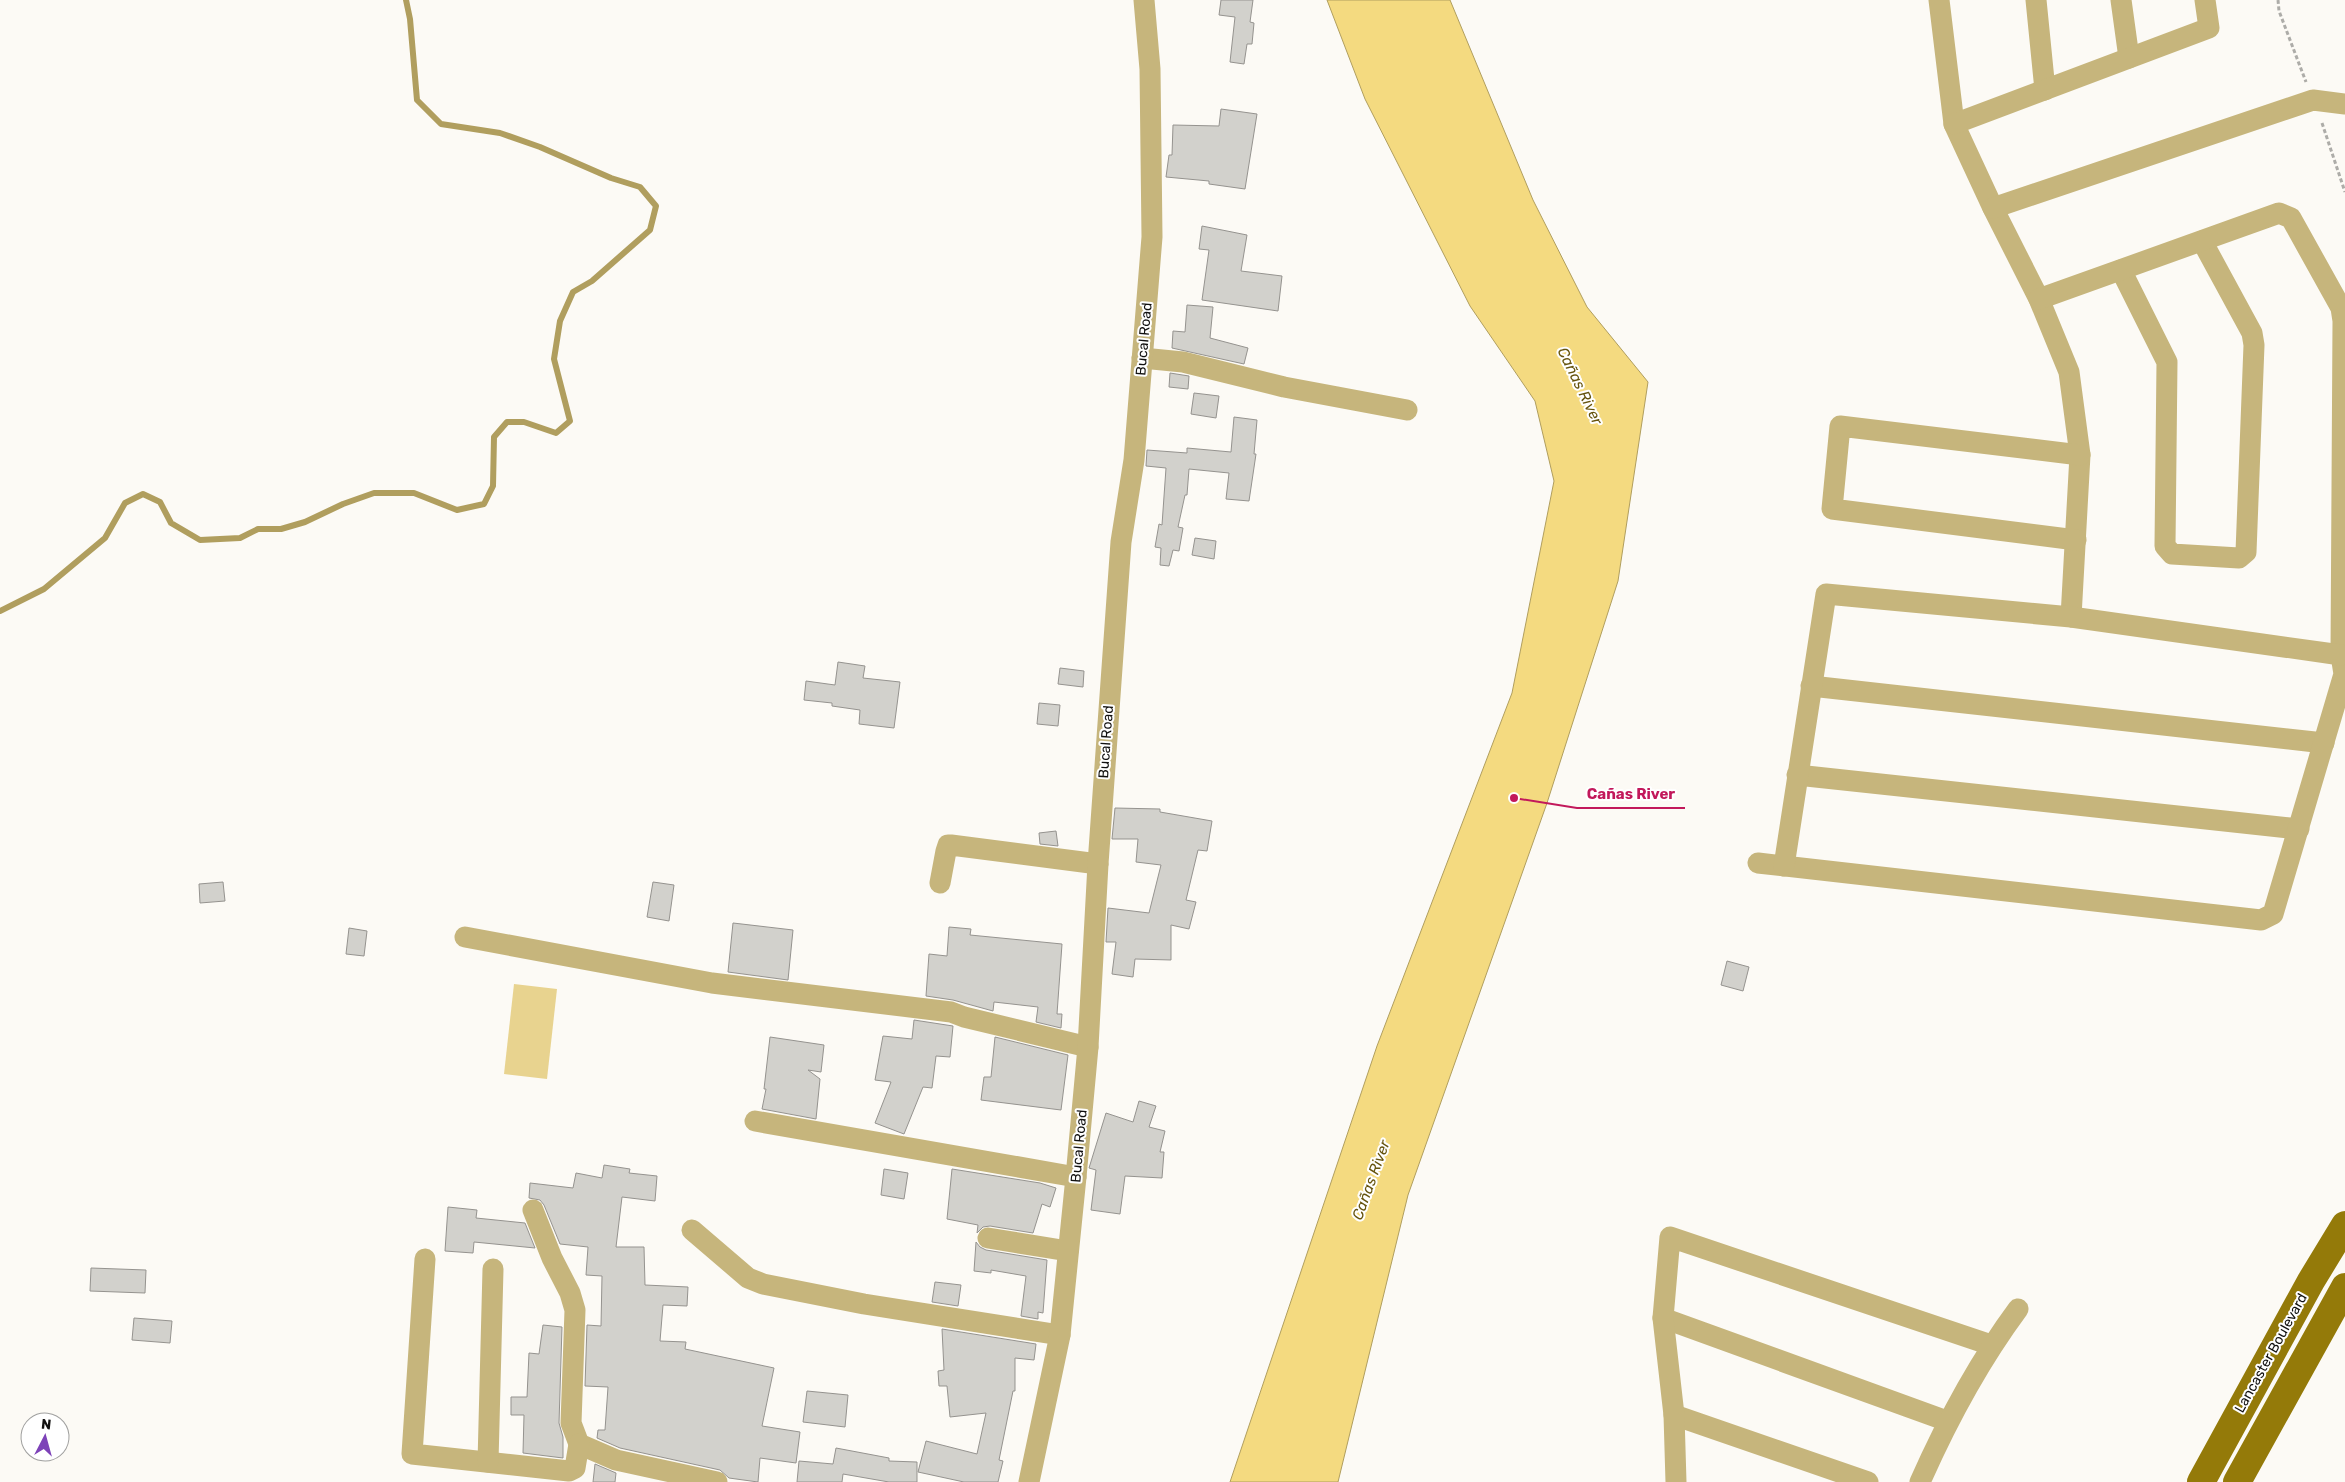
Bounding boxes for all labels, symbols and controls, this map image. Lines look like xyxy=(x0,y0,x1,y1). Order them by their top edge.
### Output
street label: Bucal Road xyxy=(1132,302,1156,376)
water label: Cañas River xyxy=(1554,344,1607,429)
street label: Bucal Road xyxy=(1095,705,1117,779)
callout: Cañas River xyxy=(1577,778,1685,808)
text: Cañas River xyxy=(1587,785,1675,803)
street label: Bucal Road xyxy=(1067,1109,1091,1183)
water label: Cañas River xyxy=(1348,1136,1394,1222)
street label: Lancaster Boulevard xyxy=(2231,1290,2311,1416)
north arrow xyxy=(20,1412,70,1462)
text: N xyxy=(40,1416,52,1434)

